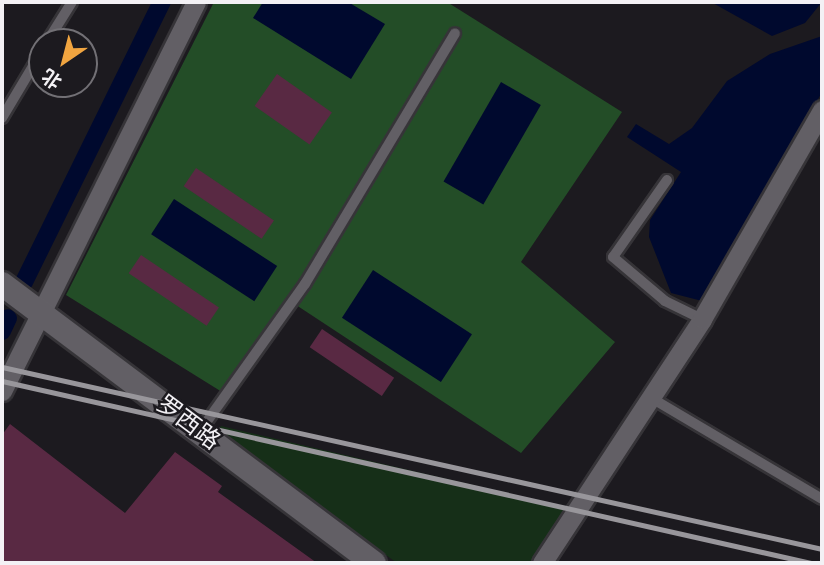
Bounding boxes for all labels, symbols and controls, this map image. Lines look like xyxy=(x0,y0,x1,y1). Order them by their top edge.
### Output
north arrow xyxy=(28,28,98,98)
text: 北 xyxy=(37,64,66,94)
street label: 罗西路 xyxy=(151,390,225,456)

